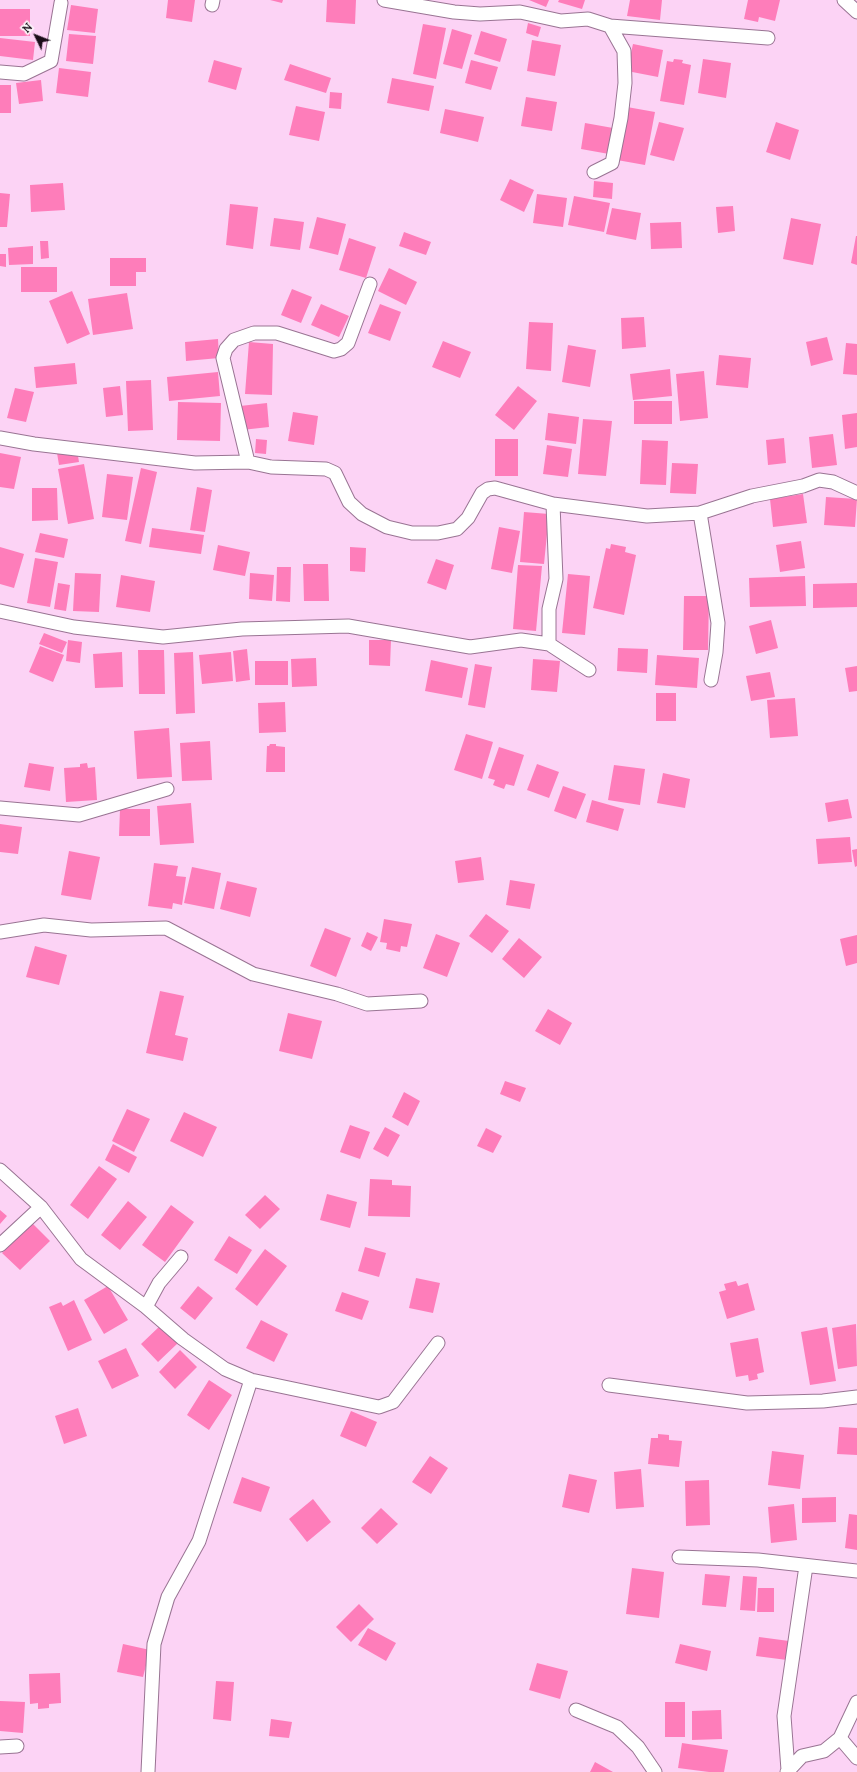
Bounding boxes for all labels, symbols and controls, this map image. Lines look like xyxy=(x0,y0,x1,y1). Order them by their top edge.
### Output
north arrow xyxy=(16,16,56,56)
text: N xyxy=(19,20,35,36)

